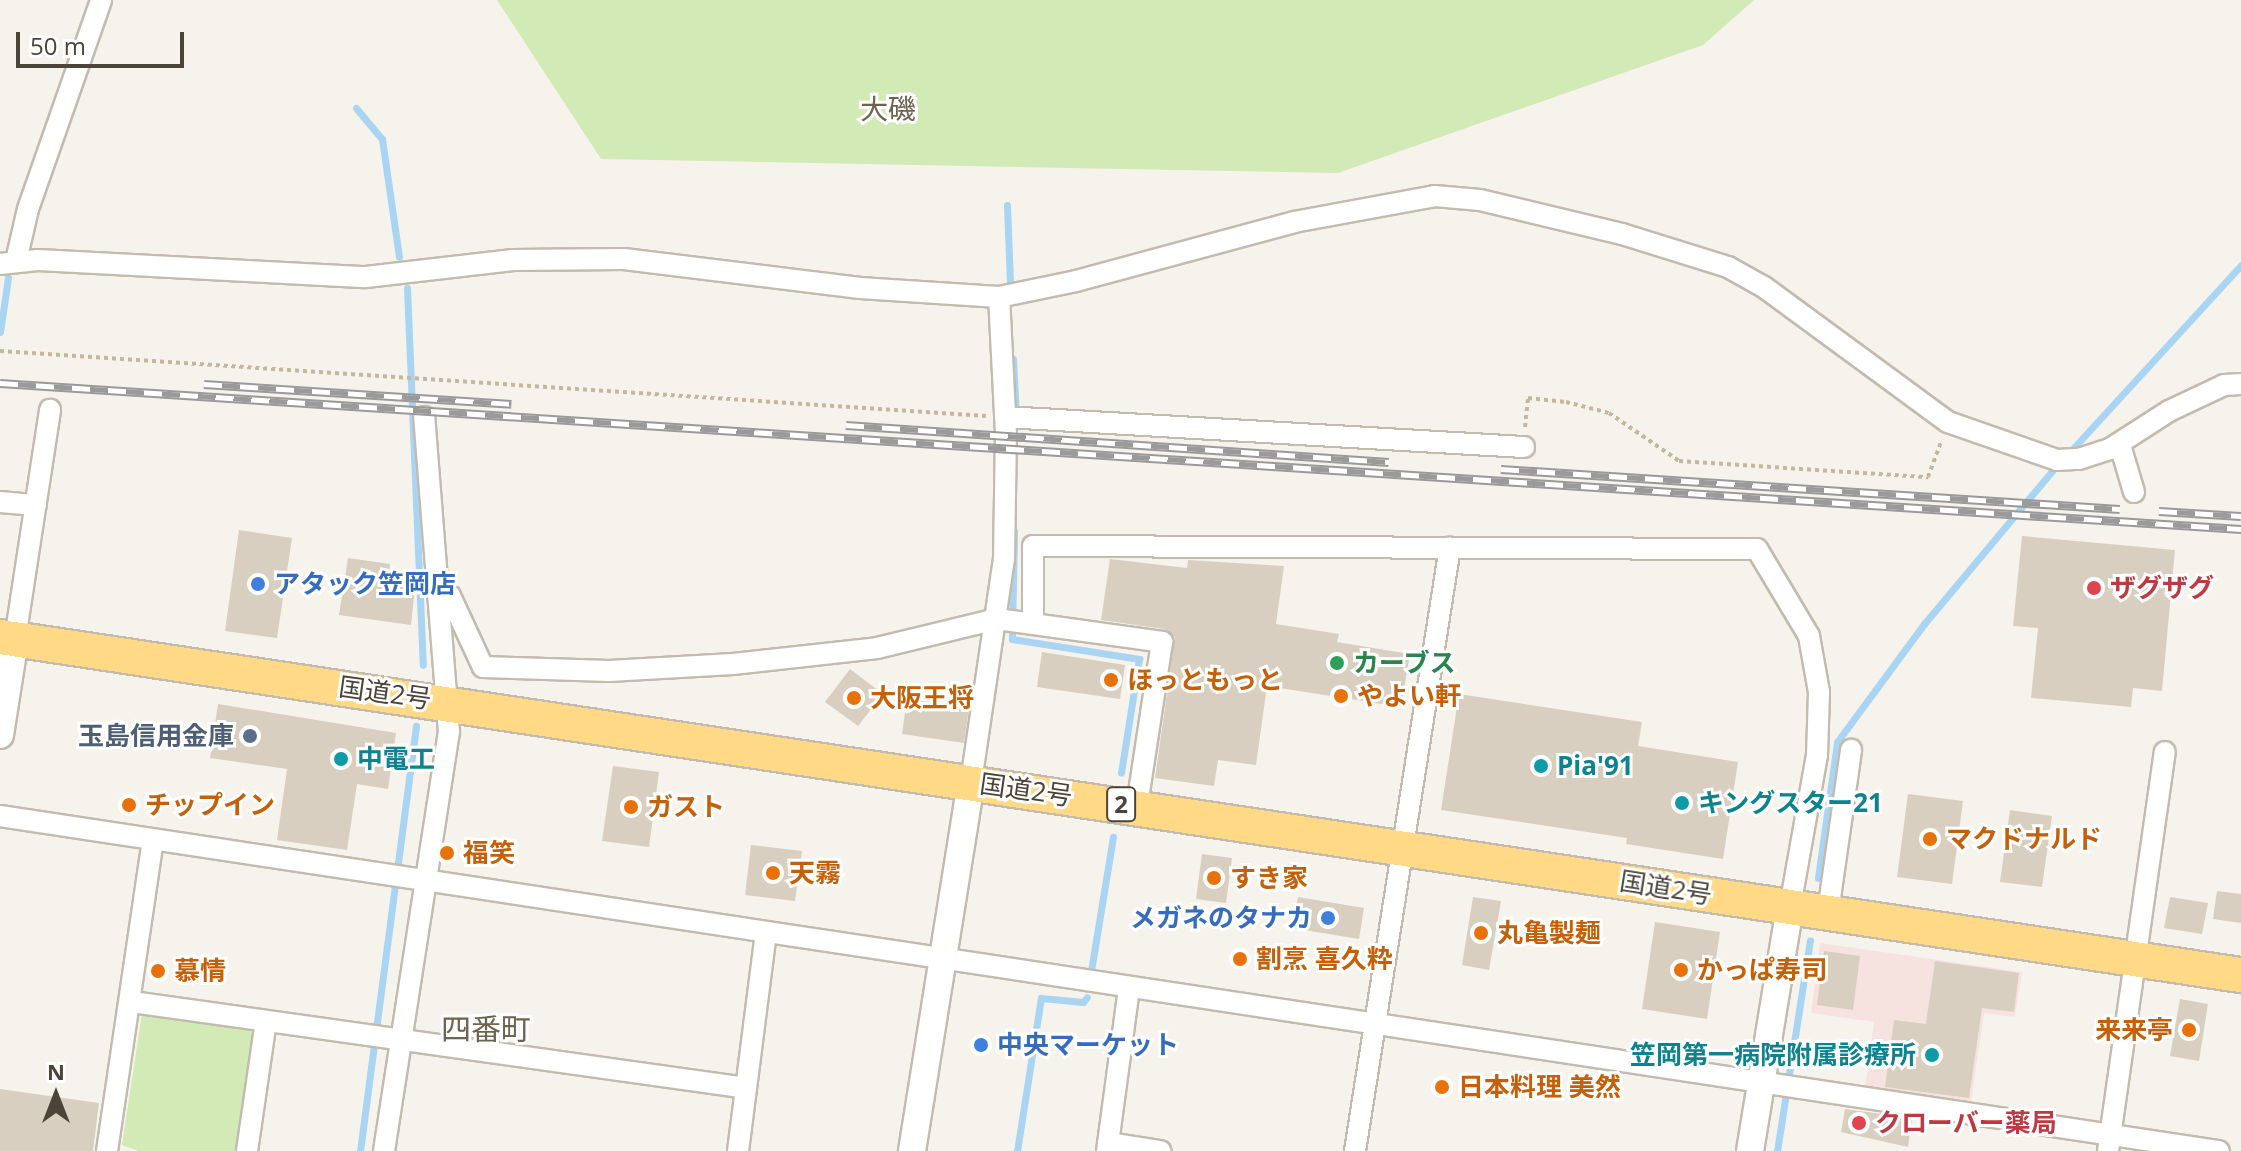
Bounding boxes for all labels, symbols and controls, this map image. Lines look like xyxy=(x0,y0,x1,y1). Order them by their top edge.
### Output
scale bar xyxy=(20,16,188,66)
text: 50 m xyxy=(30,29,86,62)
district label: 大磯 xyxy=(860,91,916,125)
place label: アタック笠岡店 xyxy=(274,568,456,600)
place label: ザグザグ xyxy=(2110,572,2214,604)
marker: アタック笠岡店 xyxy=(249,575,267,593)
marker: ザグザグ xyxy=(2085,579,2103,597)
place label: カーブス xyxy=(1353,647,1457,679)
marker: カーブス xyxy=(1328,654,1346,672)
place label: ほっともっと xyxy=(1127,664,1283,696)
street label: 国道2号 xyxy=(337,671,433,715)
marker: ほっともっと xyxy=(1102,671,1120,689)
place label: やよい軒 xyxy=(1357,680,1461,712)
place label: 大阪王将 xyxy=(870,682,974,714)
marker: やよい軒 xyxy=(1332,687,1350,705)
marker: 大阪王将 xyxy=(845,689,863,707)
place label: 玉島信用金庫 xyxy=(78,720,234,752)
marker: 玉島信用金庫 xyxy=(241,727,259,745)
place label: 中電工 xyxy=(357,743,435,775)
marker: 中電工 xyxy=(332,750,350,768)
place label: Pia'91 xyxy=(1557,750,1634,782)
marker: Pia'91 xyxy=(1532,757,1550,775)
street label: 国道2号 xyxy=(978,768,1074,812)
road number: 2 xyxy=(1105,784,1137,824)
place label: キングスター21 xyxy=(1698,787,1884,819)
place label: チップイン xyxy=(145,789,275,821)
place label: ガスト xyxy=(647,791,725,823)
marker: キングスター21 xyxy=(1673,794,1691,812)
marker: チップイン xyxy=(120,796,138,814)
marker: ガスト xyxy=(622,798,640,816)
place label: マクドナルド xyxy=(1946,823,2102,855)
marker: マクドナルド xyxy=(1921,830,1939,848)
place label: 福笑 xyxy=(463,837,515,869)
marker: 福笑 xyxy=(438,844,456,862)
place label: 天霧 xyxy=(789,857,841,889)
place label: すき家 xyxy=(1230,862,1308,894)
marker: 天霧 xyxy=(764,864,782,882)
street label: 国道2号 xyxy=(1618,865,1714,911)
marker: すき家 xyxy=(1205,869,1223,887)
place label: メガネのタナカ xyxy=(1130,902,1312,934)
marker: メガネのタナカ xyxy=(1319,909,1337,927)
place label: 丸亀製麺 xyxy=(1497,917,1601,949)
marker: 丸亀製麺 xyxy=(1472,924,1490,942)
place label: 割烹 喜久粋 xyxy=(1256,943,1393,975)
marker: 割烹 喜久粋 xyxy=(1231,950,1249,968)
place label: かっぱ寿司 xyxy=(1697,954,1827,986)
place label: 慕情 xyxy=(174,955,226,987)
marker: かっぱ寿司 xyxy=(1672,961,1690,979)
marker: 慕情 xyxy=(149,962,167,980)
district label: 四番町 xyxy=(441,1011,531,1047)
place label: 来来亭 xyxy=(2095,1014,2173,1046)
marker: 来来亭 xyxy=(2180,1021,2198,1039)
place label: 中央マーケット xyxy=(997,1029,1179,1061)
marker: 中央マーケット xyxy=(972,1036,990,1054)
place label: 笠岡第一病院附属診療所 xyxy=(1630,1039,1916,1071)
marker: 笠岡第一病院附属診療所 xyxy=(1923,1046,1941,1064)
north arrow xyxy=(16,1055,96,1135)
text: N xyxy=(47,1056,65,1086)
place label: 日本料理 美然 xyxy=(1458,1071,1621,1103)
marker: 日本料理 美然 xyxy=(1433,1078,1451,1096)
place label: クローバー薬局 xyxy=(1875,1107,2057,1139)
marker: クローバー薬局 xyxy=(1850,1114,1868,1132)

